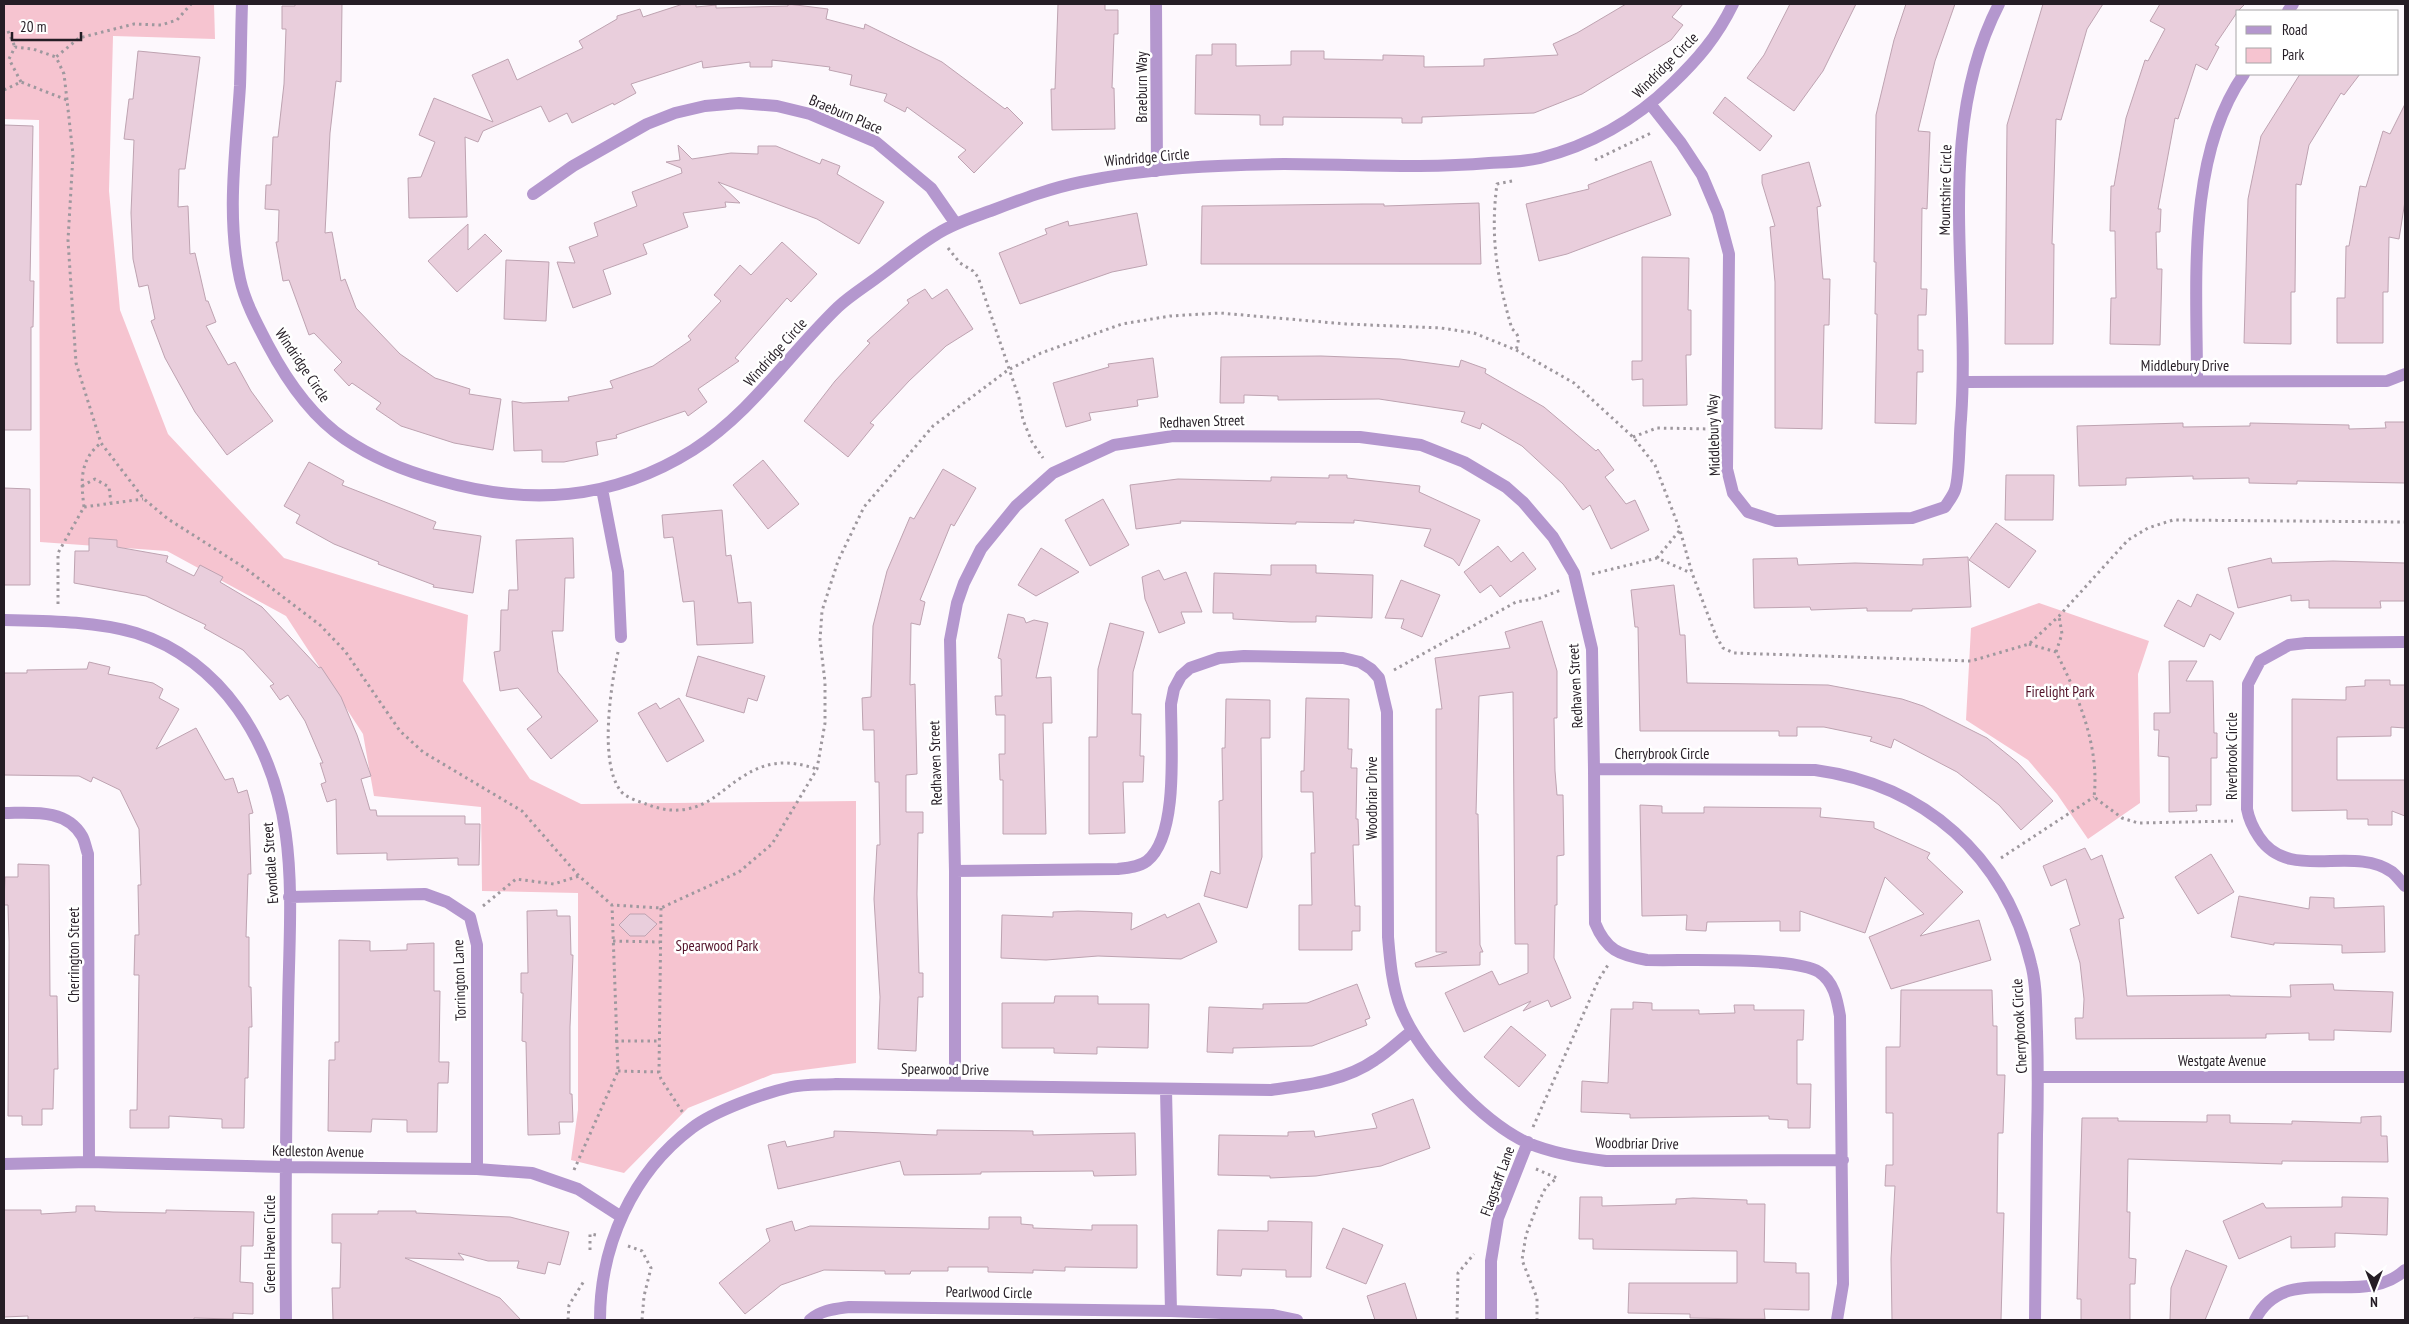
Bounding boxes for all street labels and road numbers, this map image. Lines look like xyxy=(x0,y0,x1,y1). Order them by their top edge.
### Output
street label: Windridge Circle xyxy=(1628,28,1702,102)
street label: Braeburn Way xyxy=(1132,51,1151,123)
street label: Braeburn Place xyxy=(806,90,886,138)
street label: Windridge Circle xyxy=(1104,144,1190,170)
street label: Mountshire Circle xyxy=(1935,144,1955,236)
street label: Windridge Circle xyxy=(739,314,811,390)
street label: Windridge Circle xyxy=(271,324,335,406)
street label: Middlebury Drive xyxy=(2141,356,2229,375)
street label: Middlebury Way xyxy=(1702,393,1724,476)
street label: Redhaven Street xyxy=(1159,410,1245,432)
street label: Redhaven Street xyxy=(1563,643,1587,729)
street label: Riverbrook Circle xyxy=(2222,712,2241,800)
street label: Redhaven Street xyxy=(924,720,946,806)
street label: Cherrybrook Circle xyxy=(1614,744,1710,763)
street label: Woodbriar Drive xyxy=(1362,756,1381,840)
street label: Evondale Street xyxy=(258,822,282,904)
street label: Cherrington Street xyxy=(64,907,83,1003)
street label: Torrington Lane xyxy=(448,939,470,1021)
street label: Cherrybrook Circle xyxy=(2007,978,2031,1074)
street label: Westgate Avenue xyxy=(2178,1051,2266,1070)
street label: Spearwood Drive xyxy=(901,1059,989,1079)
street label: Woodbriar Drive xyxy=(1595,1133,1679,1153)
street label: Kedleston Avenue xyxy=(272,1141,364,1161)
street label: Flagstaff Lane xyxy=(1476,1143,1518,1219)
street label: Green Haven Circle xyxy=(260,1195,279,1293)
street label: Pearlwood Circle xyxy=(945,1282,1033,1302)

